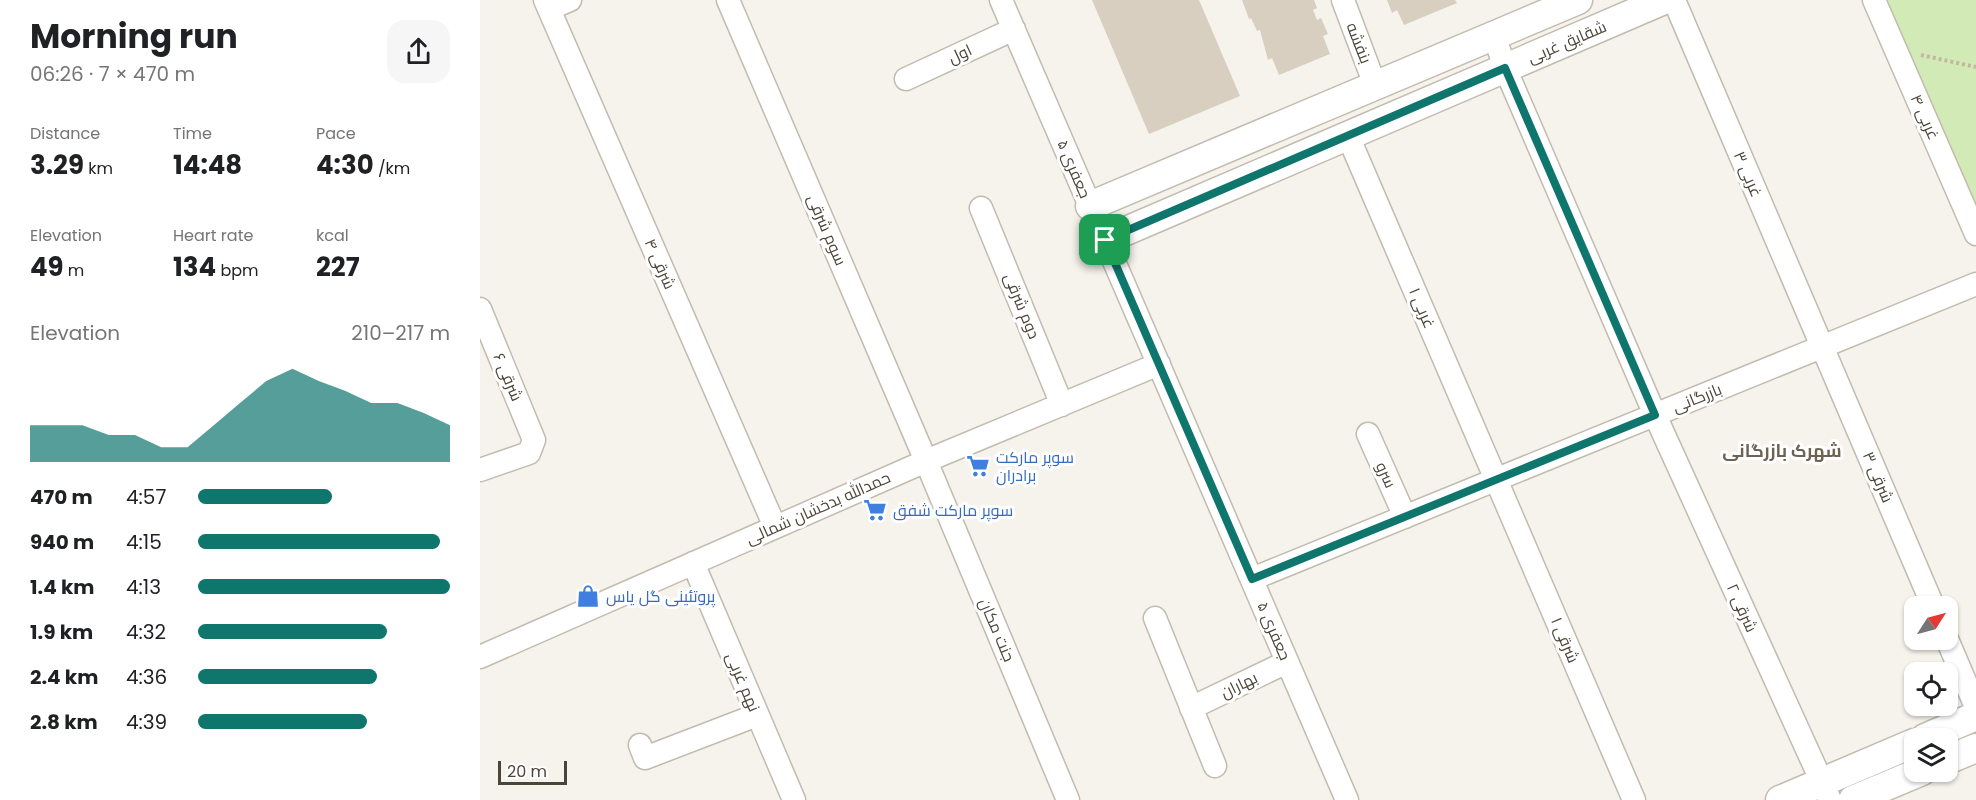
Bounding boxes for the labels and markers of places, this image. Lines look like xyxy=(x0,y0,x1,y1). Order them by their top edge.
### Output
pin xyxy=(1079,214,1130,265)
place label: سوپر مارکت برادران xyxy=(996,446,1074,487)
supermarket icon: سوپر مارکت برادران xyxy=(965,453,991,479)
supermarket icon: سوپر مارکت شفق xyxy=(862,497,888,523)
place label: سوپر مارکت شفق xyxy=(893,499,1013,522)
shop icon: پروتئینی گل یاس xyxy=(575,583,601,609)
place label: پروتئینی گل یاس xyxy=(606,585,716,608)

